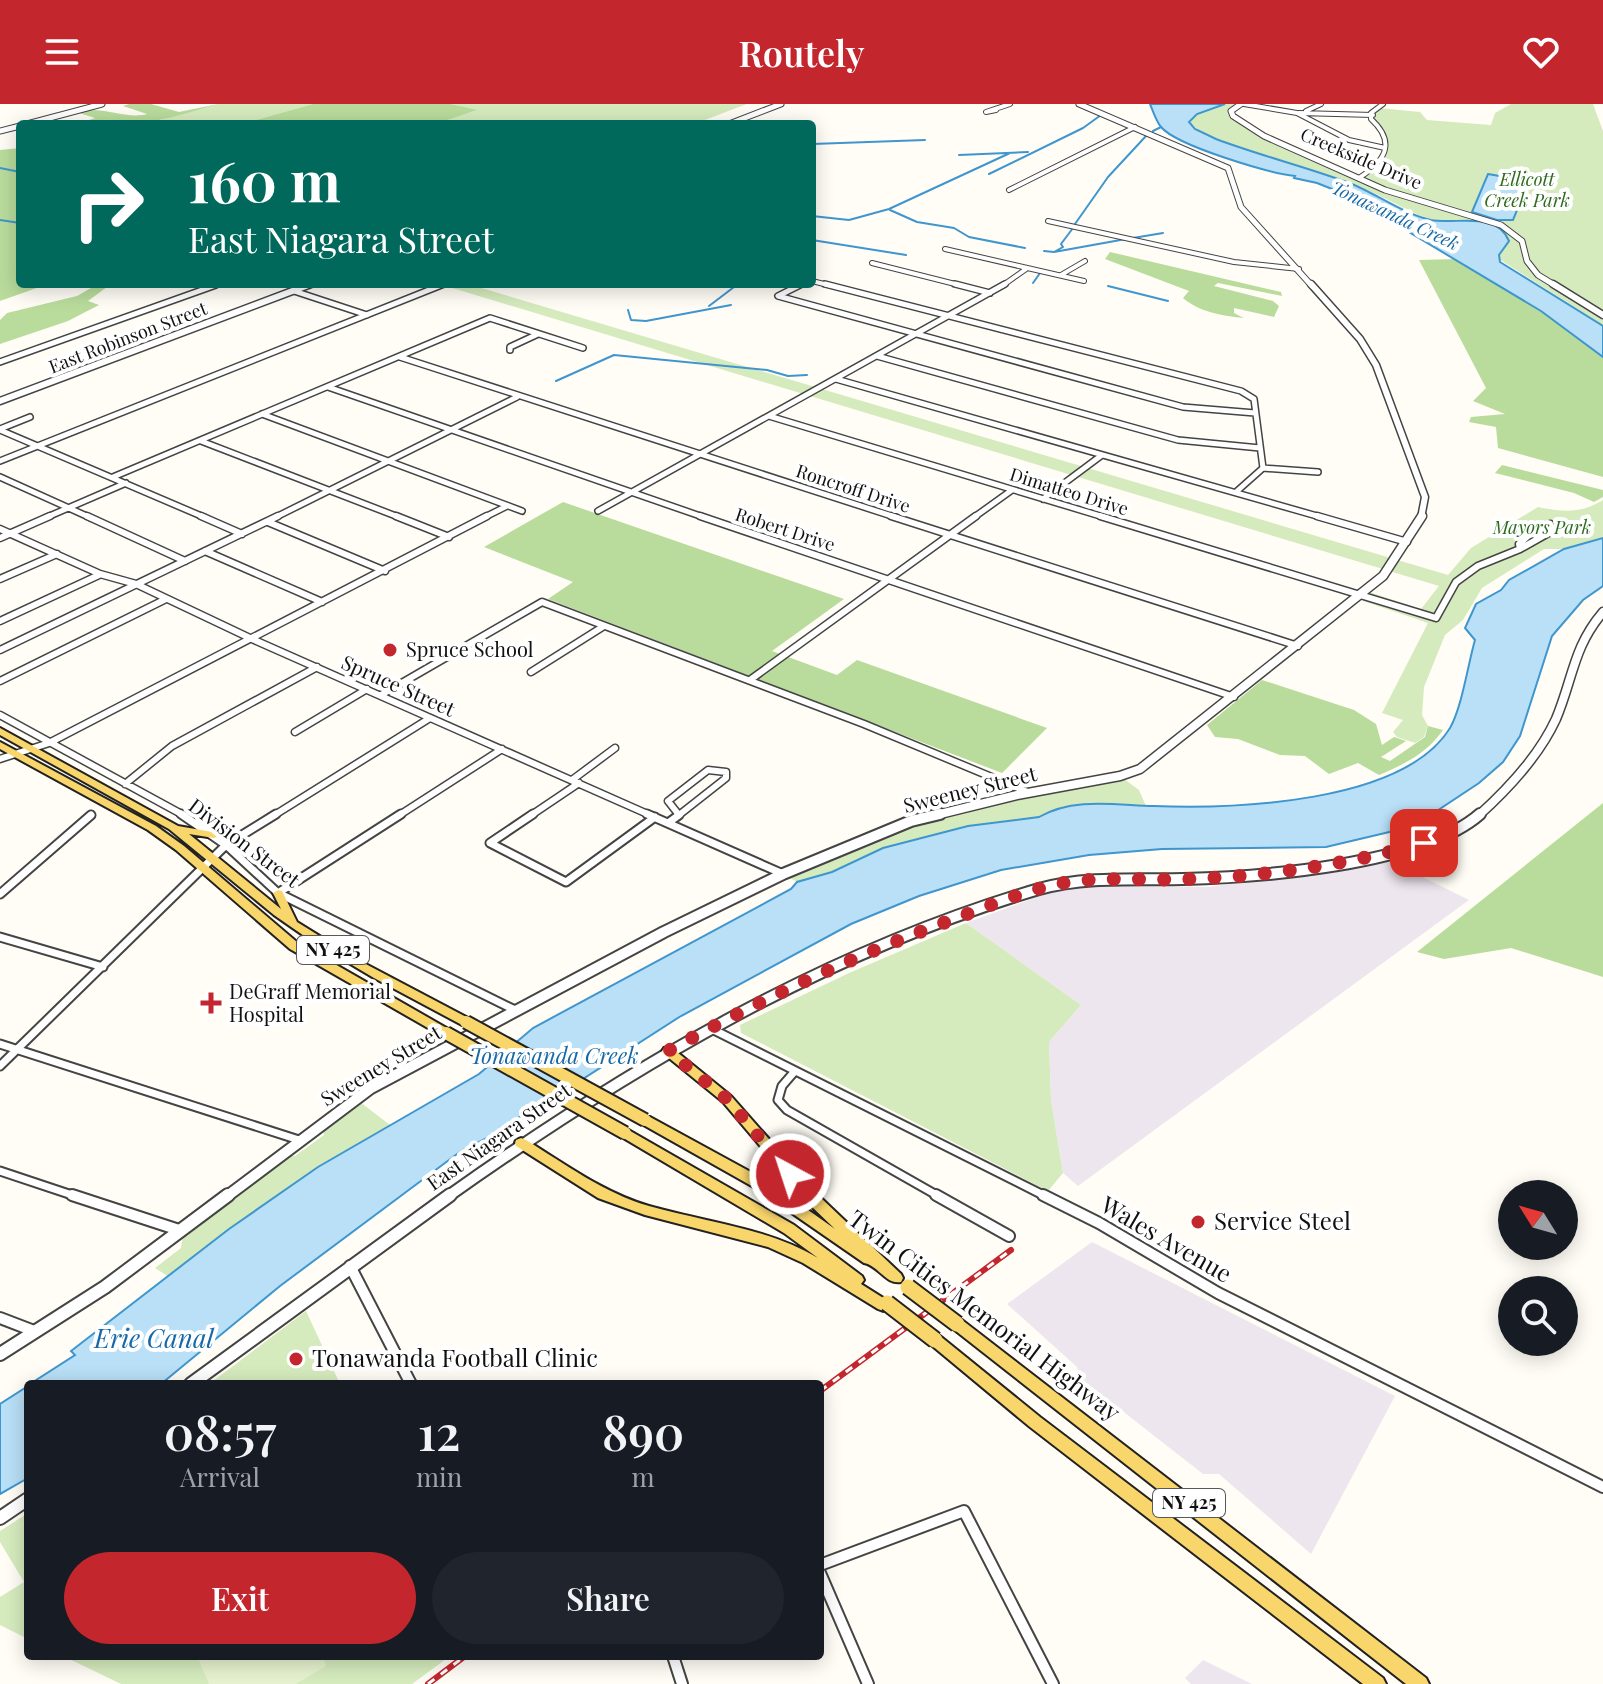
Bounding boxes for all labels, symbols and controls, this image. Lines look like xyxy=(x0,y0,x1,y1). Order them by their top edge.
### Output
text: Routely xyxy=(738,28,865,76)
icon: menu xyxy=(40,30,84,74)
icon: heart xyxy=(1519,30,1563,74)
street label: Creekside Drive xyxy=(1297,122,1426,194)
text: 160 m xyxy=(188,142,341,217)
icon: right xyxy=(56,152,160,256)
park label: Ellicott Creek Park xyxy=(1484,167,1570,212)
water label: Tonawanda Creek xyxy=(1328,175,1463,255)
text: East Niagara Street xyxy=(188,214,494,262)
street label: East Robinson Street xyxy=(45,296,211,378)
street label: Roncroff Drive xyxy=(793,458,914,518)
street label: Dimatteo Drive xyxy=(1007,462,1132,520)
street label: Robert Drive xyxy=(732,502,838,556)
park label: Mayors Park xyxy=(1492,515,1591,539)
place label: Spruce School xyxy=(406,635,534,662)
marker: Spruce School xyxy=(381,641,399,659)
street label: Spruce Street xyxy=(338,648,460,722)
street label: Sweeney Street xyxy=(900,759,1040,818)
street label: Division Street xyxy=(184,791,307,893)
pin xyxy=(1390,809,1458,877)
icon: arrive xyxy=(1402,821,1446,865)
road number: NY 425 xyxy=(297,936,369,964)
place label: DeGraff Memorial Hospital xyxy=(229,977,391,1027)
marker: DeGraff Memorial Hospital xyxy=(200,992,222,1014)
street label: Sweeney Street xyxy=(315,1018,446,1111)
water label: Tonawanda Creek xyxy=(469,1040,639,1070)
street label: East Niagara Street xyxy=(421,1075,576,1196)
position arrow xyxy=(748,1132,832,1216)
north arrow xyxy=(1498,1180,1578,1260)
map controls xyxy=(1498,1180,1578,1356)
street label: Wales Avenue xyxy=(1095,1187,1238,1289)
street label: Twin Cities Memorial Highway xyxy=(843,1202,1127,1427)
place label: Service Steel xyxy=(1214,1204,1351,1236)
marker: Service Steel xyxy=(1189,1213,1207,1231)
button: search xyxy=(1498,1276,1578,1356)
water label: Erie Canal xyxy=(93,1320,216,1355)
place label: Tonawanda Football Clinic xyxy=(312,1341,598,1373)
marker: Tonawanda Football Clinic xyxy=(287,1350,305,1368)
text: 08:57 xyxy=(164,1399,276,1463)
text: 12 xyxy=(418,1399,460,1463)
text: 890 xyxy=(602,1399,684,1463)
text: Arrival xyxy=(180,1459,260,1494)
text: min xyxy=(416,1459,462,1494)
text: m xyxy=(632,1459,655,1494)
road number: NY 425 xyxy=(1153,1489,1225,1517)
button: Exit xyxy=(64,1552,416,1644)
button: Share xyxy=(432,1552,784,1644)

